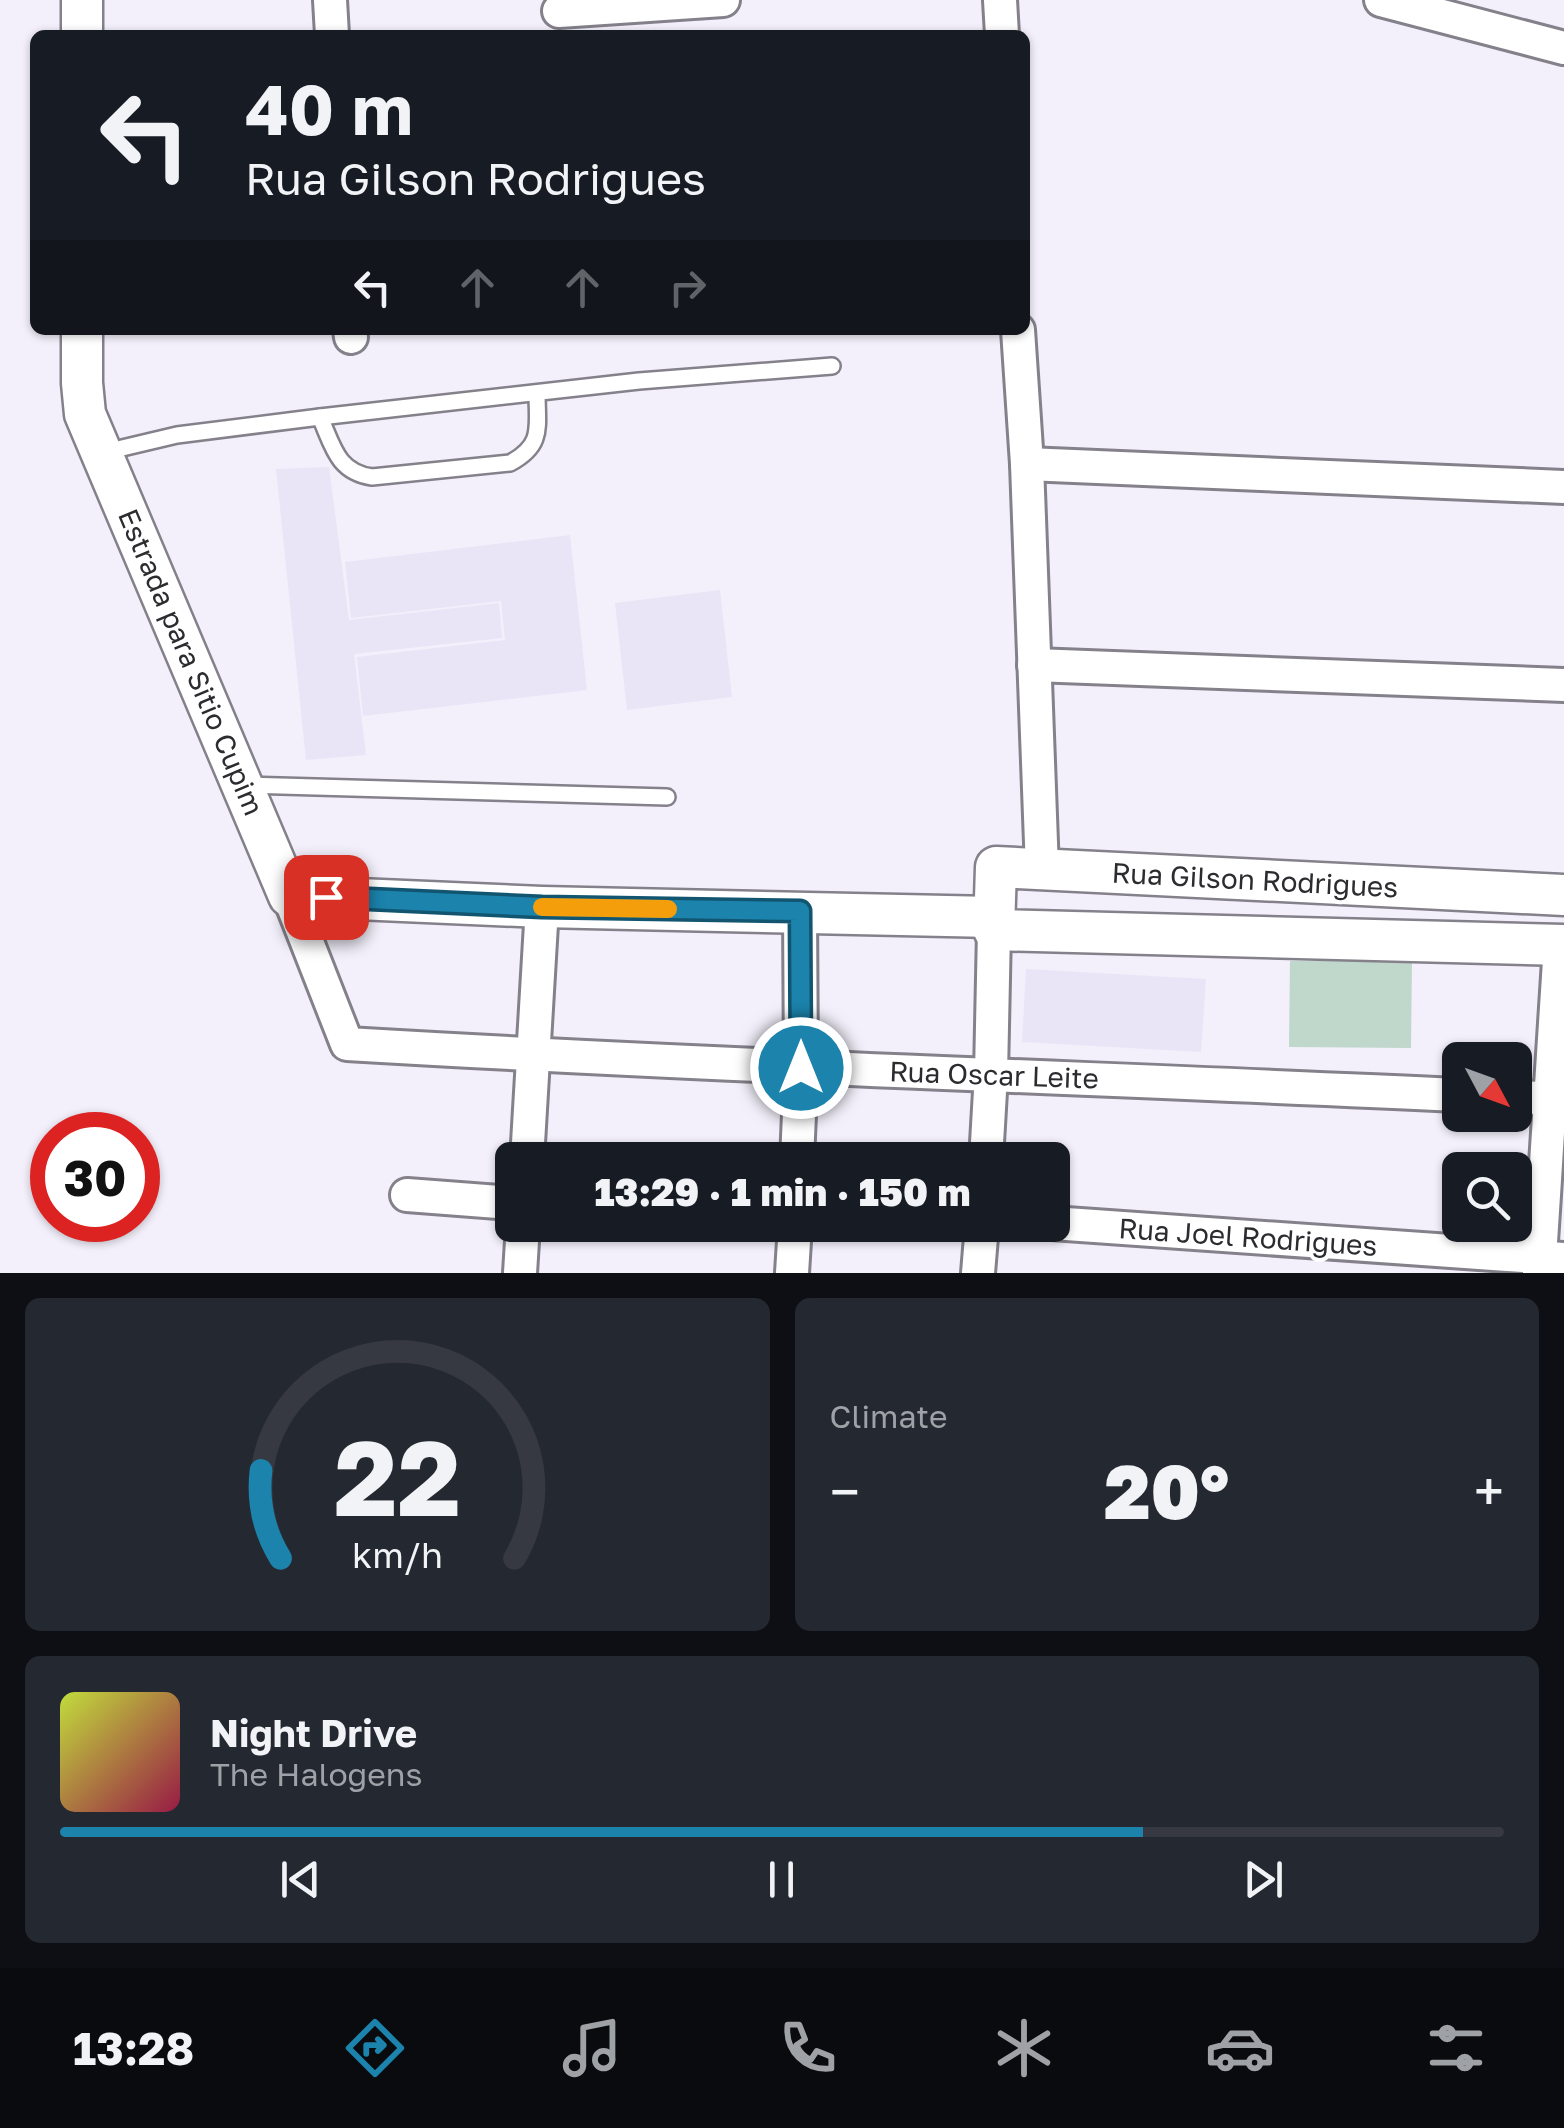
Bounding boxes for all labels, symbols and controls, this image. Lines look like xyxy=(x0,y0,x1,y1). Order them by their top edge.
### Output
text: 40 m xyxy=(245,66,413,150)
icon: left xyxy=(80,70,210,200)
text: Rua Gilson Rodrigues xyxy=(245,151,706,205)
icon: left xyxy=(345,260,400,315)
icon: ahead xyxy=(450,260,505,315)
icon: ahead xyxy=(555,260,610,315)
icon: right xyxy=(660,260,715,315)
street label: Estrada para Sitio Cupim xyxy=(112,504,271,820)
pin xyxy=(284,855,369,940)
street label: Rua Gilson Rodrigues xyxy=(1111,856,1399,903)
icon: arrive xyxy=(299,870,354,925)
position arrow xyxy=(749,1016,853,1120)
north arrow xyxy=(1442,1042,1532,1132)
map controls xyxy=(1442,1042,1532,1242)
street label: Rua Oscar Leite xyxy=(889,1054,1099,1095)
speed limit sign: 30 xyxy=(30,1112,160,1242)
button: search xyxy=(1442,1152,1532,1242)
text: 13:29 · 1 min · 150 m xyxy=(594,1169,971,1214)
street label: Rua Joel Rodrigues xyxy=(1118,1211,1378,1262)
text: Climate xyxy=(830,1397,948,1435)
text: 22 xyxy=(334,1414,461,1539)
text: 20° xyxy=(1104,1445,1229,1536)
text: − xyxy=(830,1458,860,1524)
text: + xyxy=(1474,1458,1504,1524)
text: km/h xyxy=(352,1533,443,1576)
text: Night Drive xyxy=(210,1710,417,1755)
text: The Halogens xyxy=(210,1755,422,1793)
icon: previous xyxy=(273,1852,328,1907)
icon: pause xyxy=(754,1852,809,1907)
icon: next xyxy=(1236,1852,1291,1907)
icon: directions xyxy=(340,2013,410,2083)
icon: music xyxy=(557,2013,627,2083)
icon: phone xyxy=(773,2013,843,2083)
icon: climate xyxy=(989,2013,1059,2083)
icon: car xyxy=(1205,2013,1275,2083)
icon: filters xyxy=(1421,2013,1491,2083)
text: 13:28 xyxy=(73,2021,194,2075)

